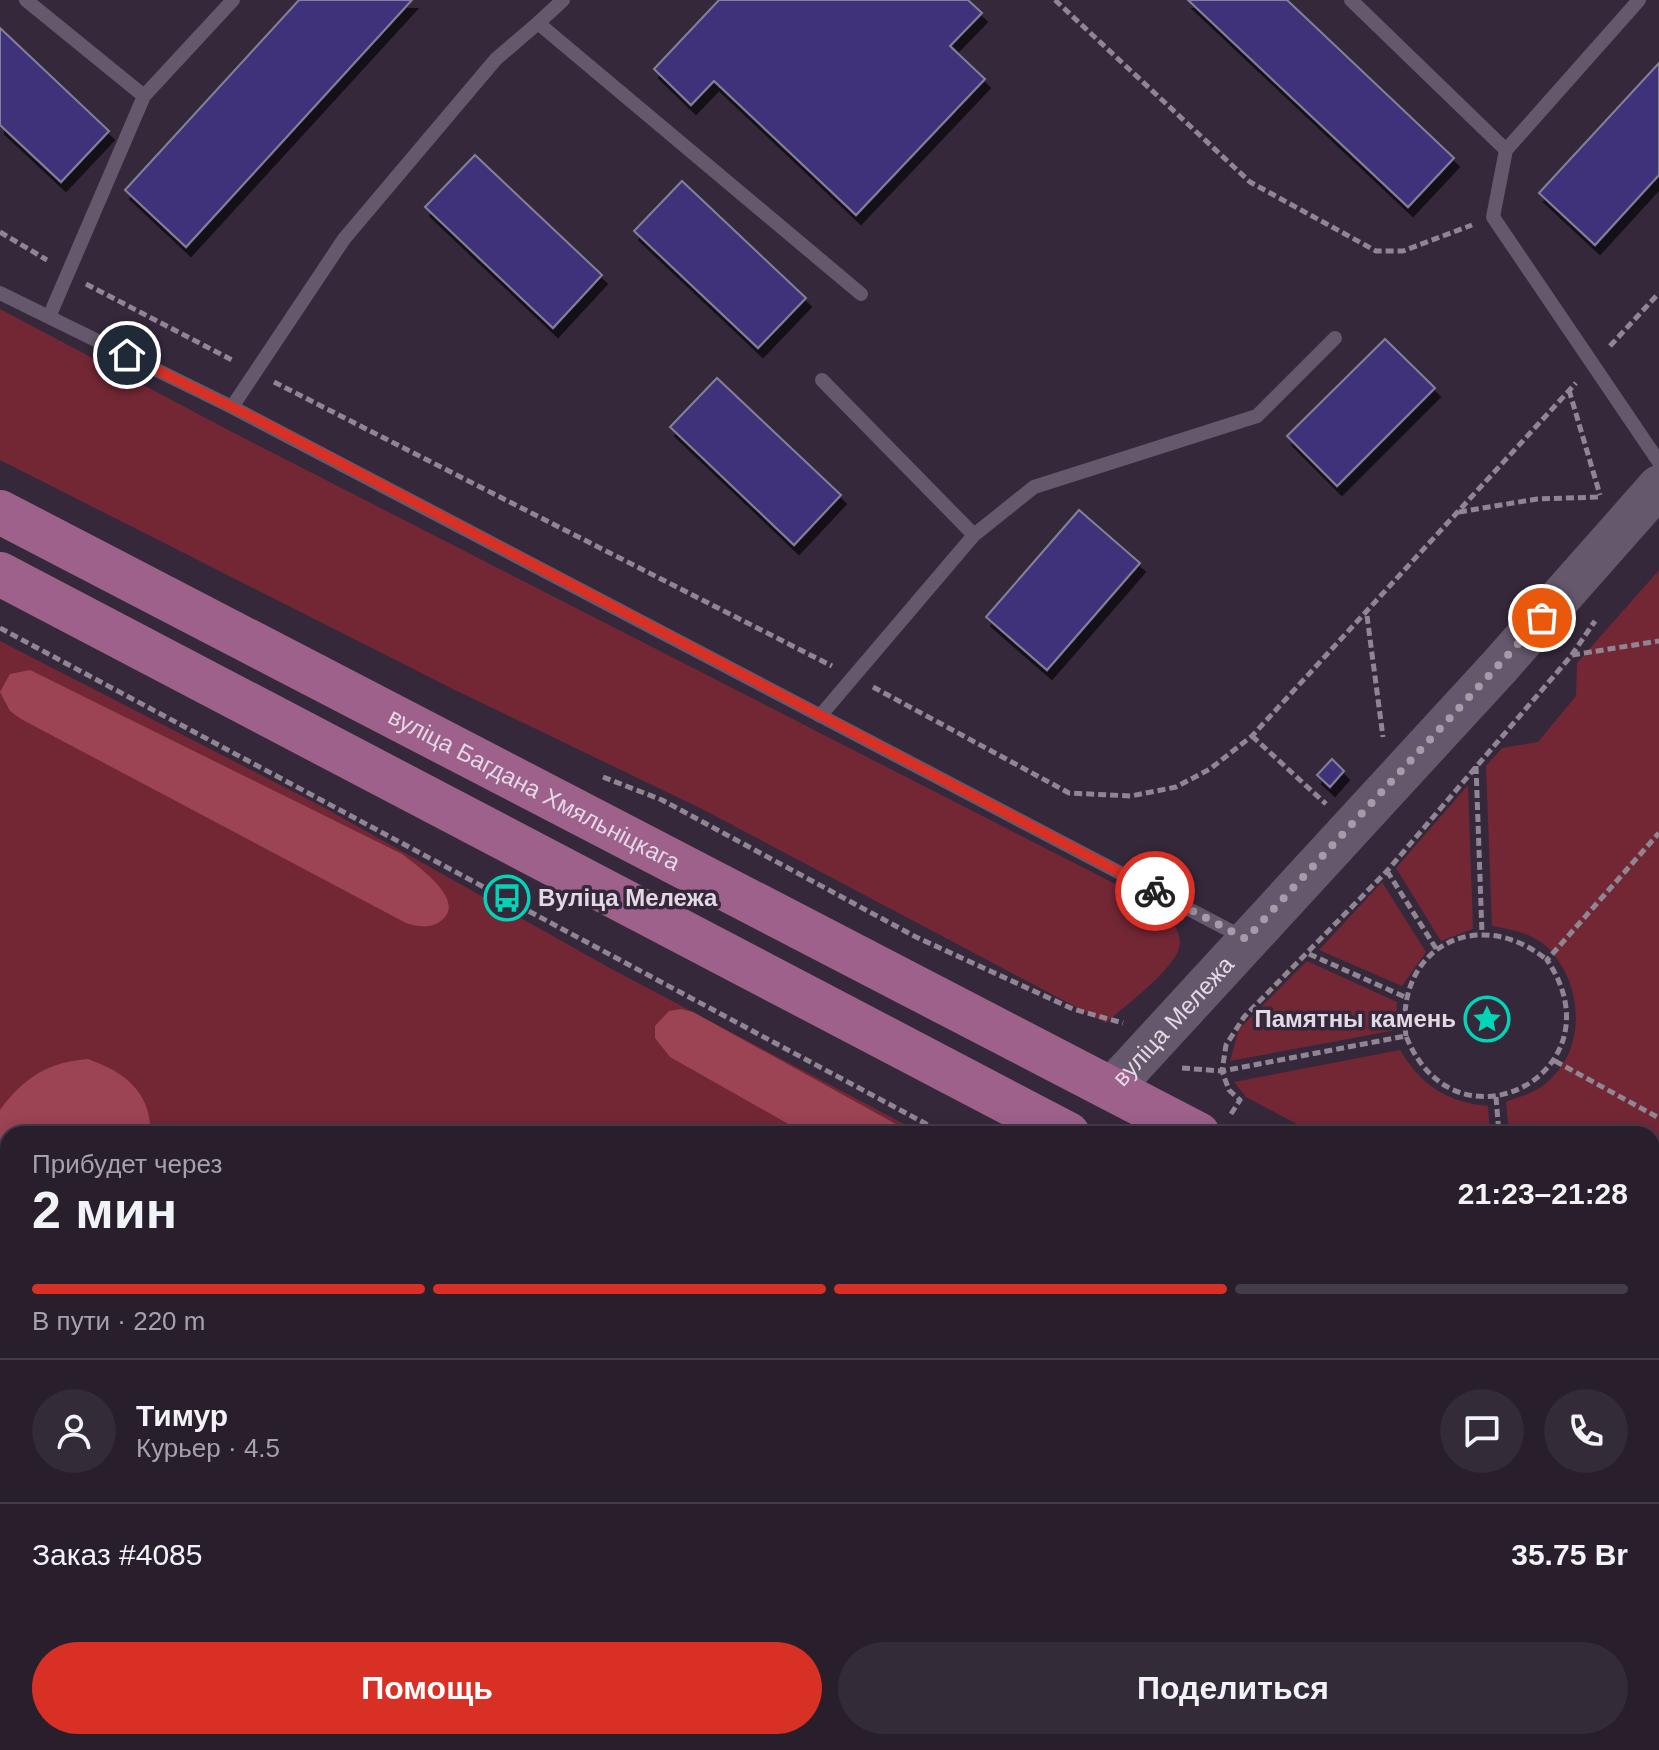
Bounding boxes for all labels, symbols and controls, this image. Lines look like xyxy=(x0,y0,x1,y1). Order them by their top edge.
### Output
pin xyxy=(93,321,161,389)
icon: home xyxy=(105,333,149,377)
pin xyxy=(1508,584,1576,652)
icon: bag xyxy=(1520,596,1564,640)
street label: вуліца Багдана Хмяльніцкага xyxy=(384,702,685,876)
courier xyxy=(1115,851,1195,931)
icon: bike xyxy=(1133,869,1177,913)
bus stop icon: Вуліца Мележа xyxy=(483,874,531,922)
place label: Вуліца Мележа xyxy=(538,884,718,911)
street label: вуліца Мележа xyxy=(1107,950,1240,1091)
place icon: Памятны камень xyxy=(1463,995,1511,1043)
place label: Памятны камень xyxy=(1255,1005,1456,1032)
text: Прибудет через xyxy=(32,1149,222,1179)
text: 21:23–21:28 xyxy=(1458,1177,1628,1210)
text: 2 мин xyxy=(32,1181,177,1239)
text: В пути · 220 m xyxy=(32,1306,205,1336)
button: person xyxy=(32,1389,116,1473)
button: chat xyxy=(1440,1389,1524,1473)
button: phone xyxy=(1544,1389,1628,1473)
text: Тимур xyxy=(136,1399,228,1432)
text: Курьер · 4.5 xyxy=(136,1433,280,1463)
text: Заказ #4085 xyxy=(32,1538,202,1571)
text: 35.75 Br xyxy=(1511,1538,1628,1571)
button: Помощь xyxy=(32,1642,822,1734)
button: Поделиться xyxy=(838,1642,1628,1734)

